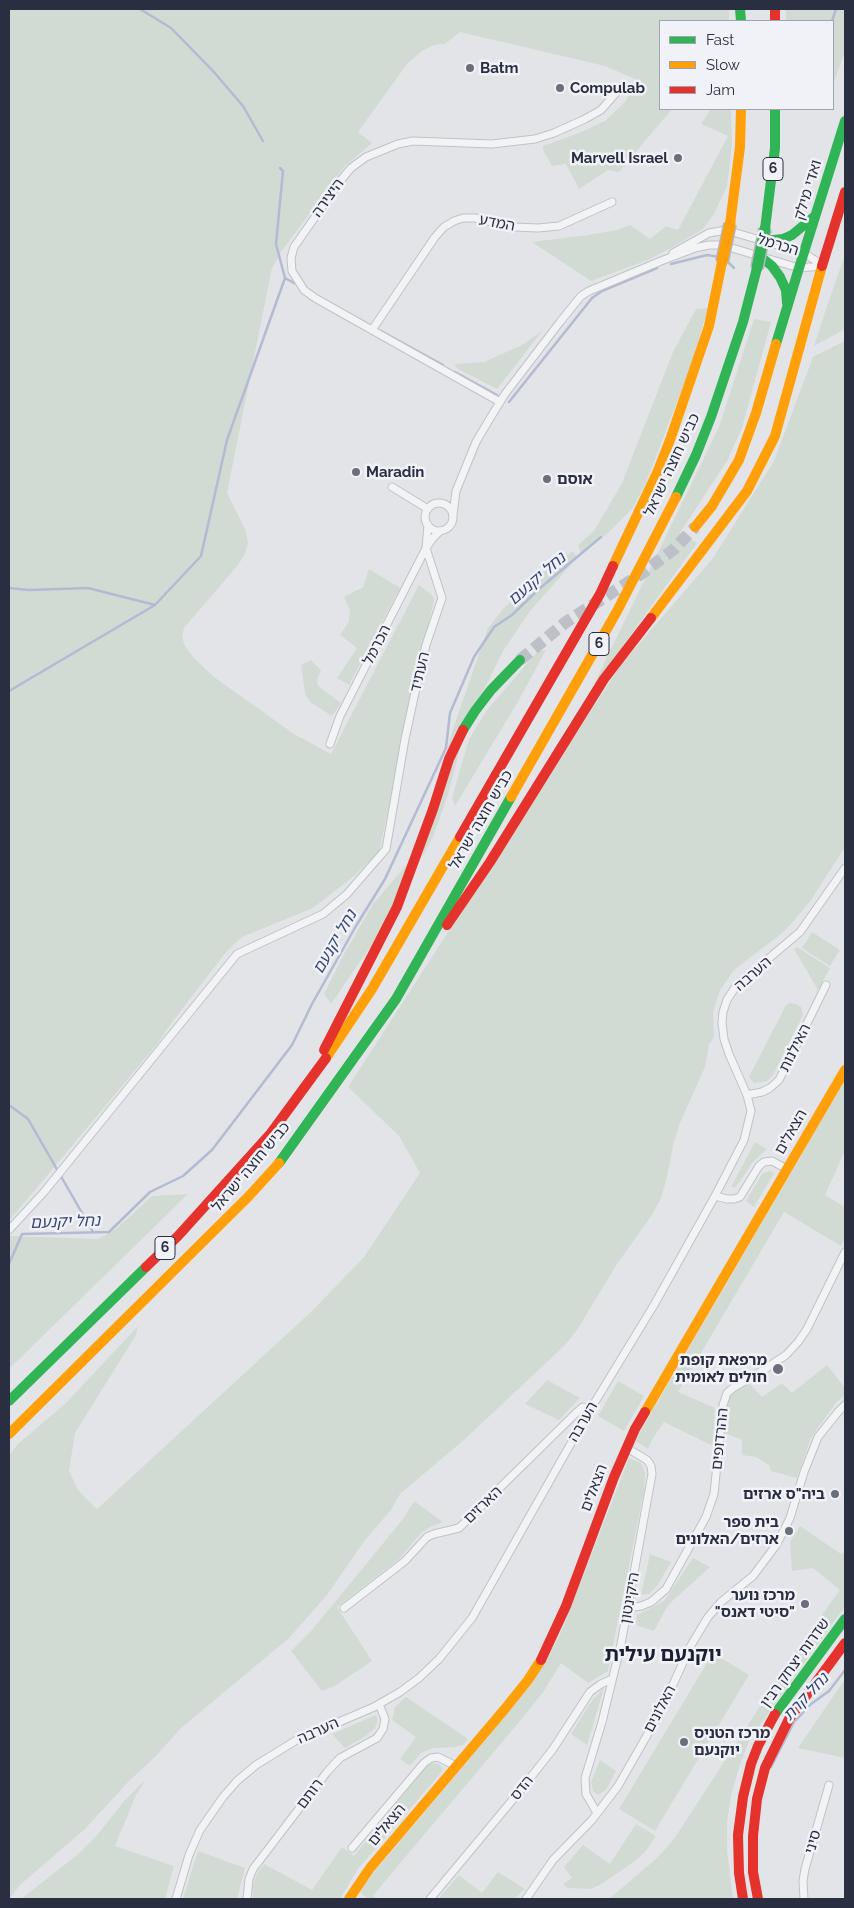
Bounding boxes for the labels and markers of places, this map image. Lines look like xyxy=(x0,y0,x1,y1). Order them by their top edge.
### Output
place label: Batm xyxy=(480,59,518,77)
marker: Batm xyxy=(464,62,476,74)
place label: Compulab xyxy=(570,79,645,97)
marker: Compulab xyxy=(554,82,566,94)
place label: Marvell Israel xyxy=(571,149,668,167)
marker: Marvell Israel xyxy=(672,152,684,164)
place label: Maradin xyxy=(366,463,424,481)
marker: Maradin xyxy=(350,466,362,478)
place label: אוסם xyxy=(557,470,593,488)
marker: אוסם xyxy=(541,473,553,485)
place label: מרפאת קופת חולים לאומית xyxy=(675,1351,767,1386)
marker: מרפאת קופת חולים לאומית xyxy=(771,1362,785,1376)
place label: ביה"ס ארזים xyxy=(743,1485,825,1503)
marker: ביה"ס ארזים xyxy=(829,1488,841,1500)
place label: בית ספר ארזים/האלונים xyxy=(675,1513,779,1548)
marker: בית ספר ארזים/האלונים xyxy=(783,1525,795,1537)
place label: מרכז נוער "סיטי דאנס" xyxy=(715,1586,795,1621)
marker: מרכז נוער "סיטי דאנס" xyxy=(799,1598,811,1610)
place label: מרכז הטניס יוקנעם xyxy=(694,1724,770,1759)
marker: מרכז הטניס יוקנעם xyxy=(678,1736,690,1748)

